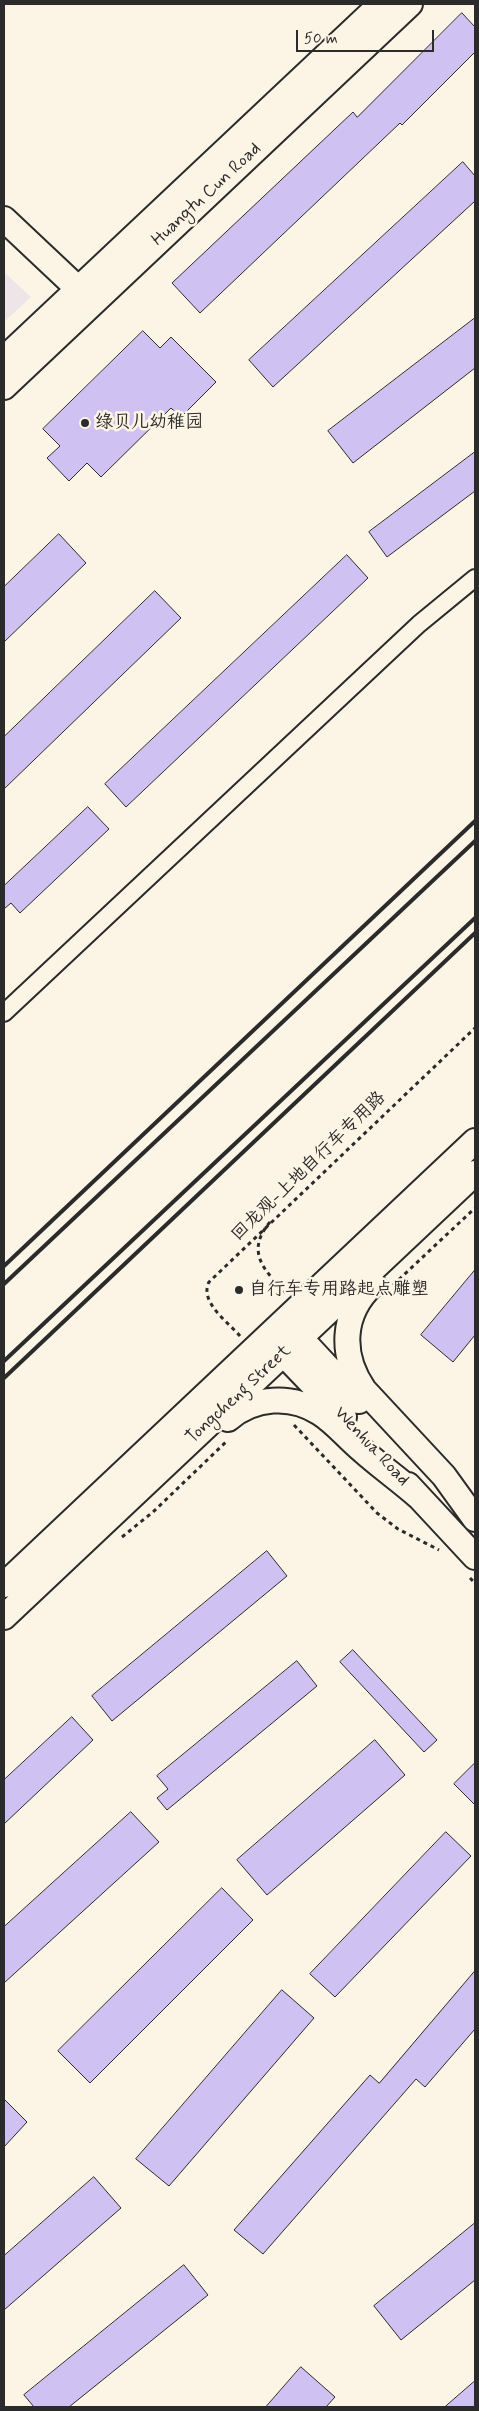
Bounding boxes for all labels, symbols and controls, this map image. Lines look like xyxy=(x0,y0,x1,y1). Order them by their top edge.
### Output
scale bar xyxy=(299,20,436,52)
text: 50 m xyxy=(304,29,338,49)
street label: Huangtu Cun Road xyxy=(148,139,266,251)
place label: 绿贝儿幼稚园 xyxy=(95,412,203,434)
marker: 绿贝儿幼稚园 xyxy=(79,417,91,429)
street label: 回龙观-上地自行车专用路 xyxy=(227,1088,391,1246)
place label: 自行车专用路起点雕塑 xyxy=(249,1279,429,1301)
marker: 自行车专用路起点雕塑 xyxy=(233,1284,245,1296)
street label: Tongcheng Street xyxy=(182,1341,296,1449)
street label: Wenhua Road xyxy=(329,1403,413,1491)

